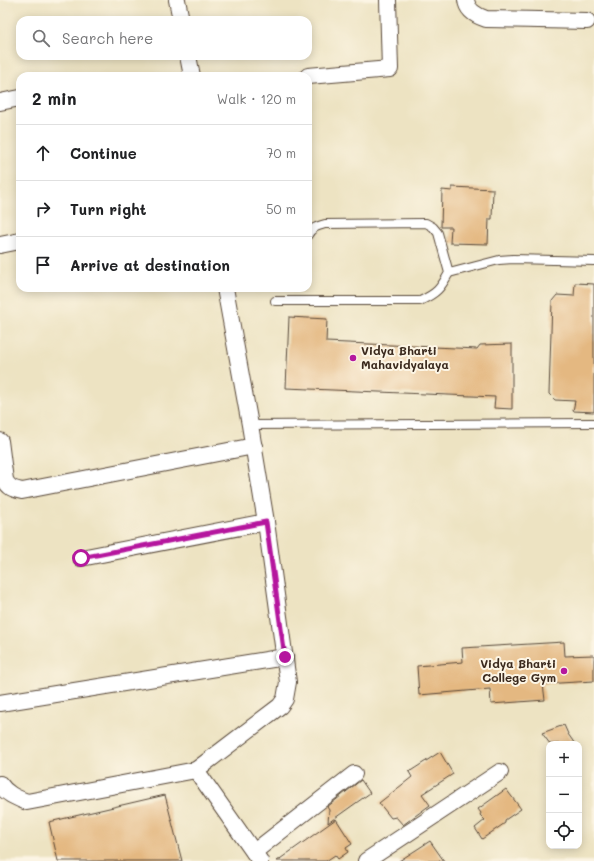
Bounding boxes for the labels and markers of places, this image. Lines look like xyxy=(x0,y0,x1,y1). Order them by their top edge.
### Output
place label: Vidya Bharti Mahavidyalaya xyxy=(361,342,449,372)
marker: Vidya Bharti Mahavidyalaya xyxy=(348,353,358,363)
place label: Vidya Bharti College Gym xyxy=(480,655,556,685)
marker: Vidya Bharti College Gym xyxy=(559,666,569,676)

